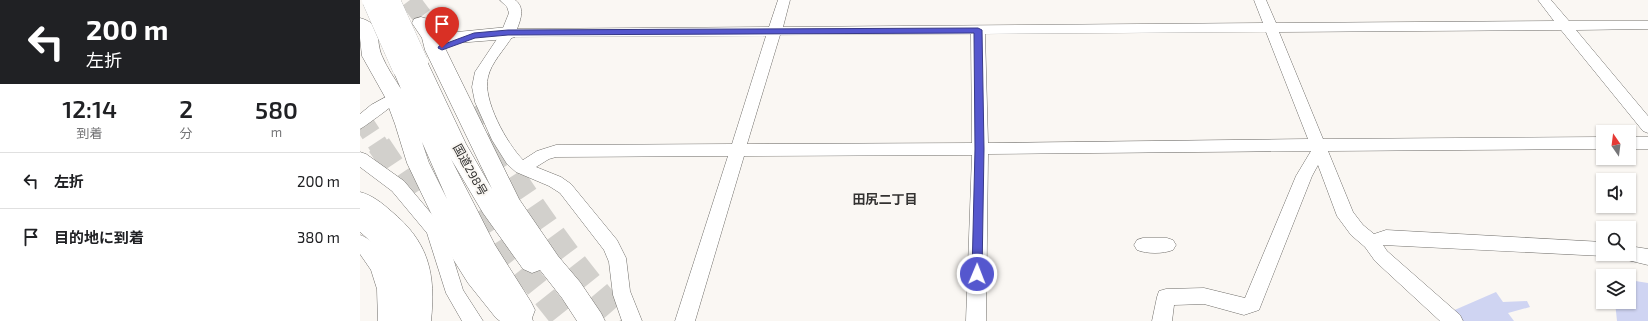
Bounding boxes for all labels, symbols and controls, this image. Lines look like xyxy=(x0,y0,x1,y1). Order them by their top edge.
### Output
pin xyxy=(425,7.0,459,48)
text: 200 m xyxy=(86,12,168,46)
icon: arrive xyxy=(431,13,453,35)
icon: left xyxy=(20,16,72,68)
text: 左折 xyxy=(86,49,122,71)
text: 12:14 xyxy=(62,94,117,123)
text: 2 xyxy=(179,94,193,123)
text: 580 xyxy=(255,95,298,124)
text: m xyxy=(271,124,282,140)
text: 到着 xyxy=(77,125,103,141)
text: 分 xyxy=(180,125,193,141)
north arrow xyxy=(1596,125,1636,165)
map controls xyxy=(1596,125,1636,309)
street label: 国道298号 xyxy=(451,141,491,198)
icon: left xyxy=(20,170,42,192)
text: 左折 xyxy=(54,172,84,190)
text: 200 m xyxy=(297,172,340,190)
button: sound xyxy=(1596,173,1636,213)
district label: 田尻二丁目 xyxy=(852,191,918,207)
button: search xyxy=(1596,221,1636,261)
icon: arrive xyxy=(20,226,42,248)
text: 目的地に到着 xyxy=(54,228,144,246)
text: 380 m xyxy=(297,228,340,246)
position arrow xyxy=(956,253,998,295)
button: layers xyxy=(1596,269,1636,309)

